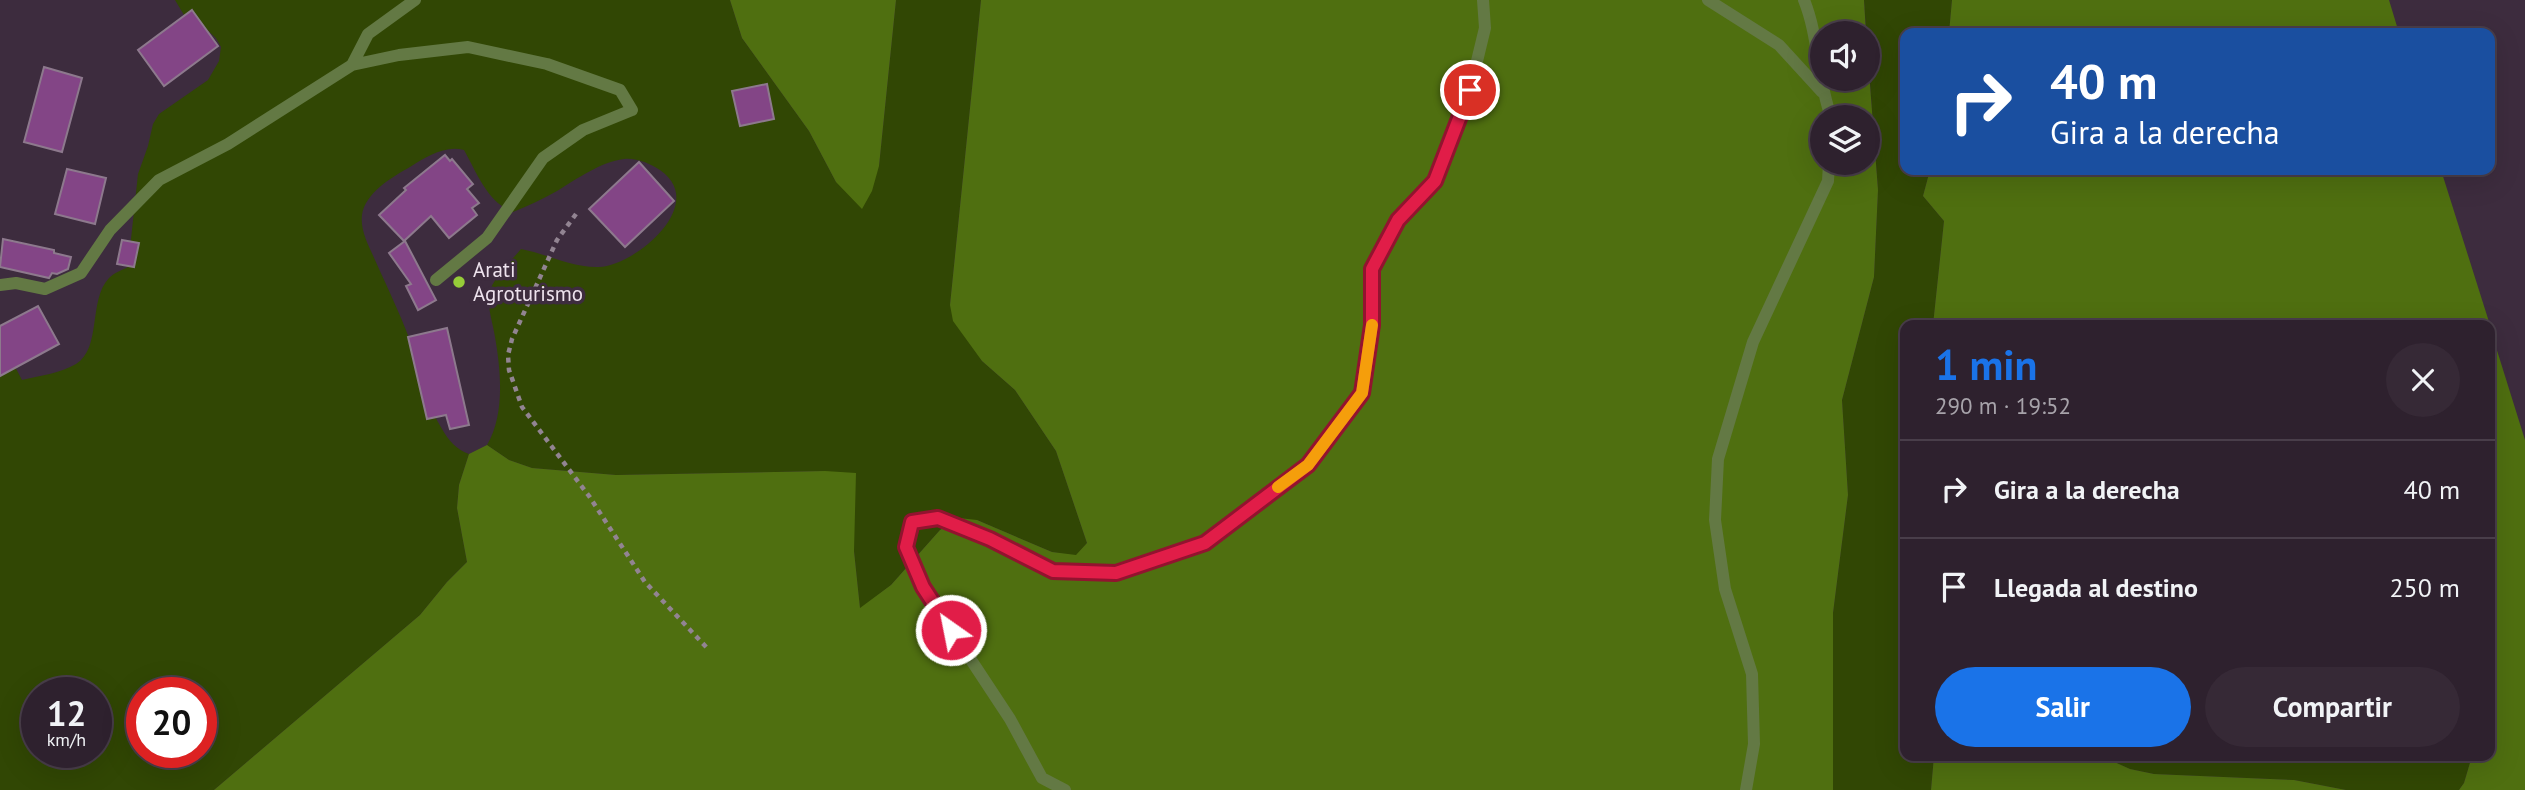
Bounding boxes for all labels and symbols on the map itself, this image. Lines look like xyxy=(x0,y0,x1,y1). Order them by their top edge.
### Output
pin xyxy=(1440,60,1500,120)
place label: Arati Agroturismo xyxy=(473,256,583,307)
marker: Arati Agroturismo xyxy=(451,274,467,290)
position arrow xyxy=(914,593,988,667)
speed limit sign: 20 xyxy=(126,677,217,768)

